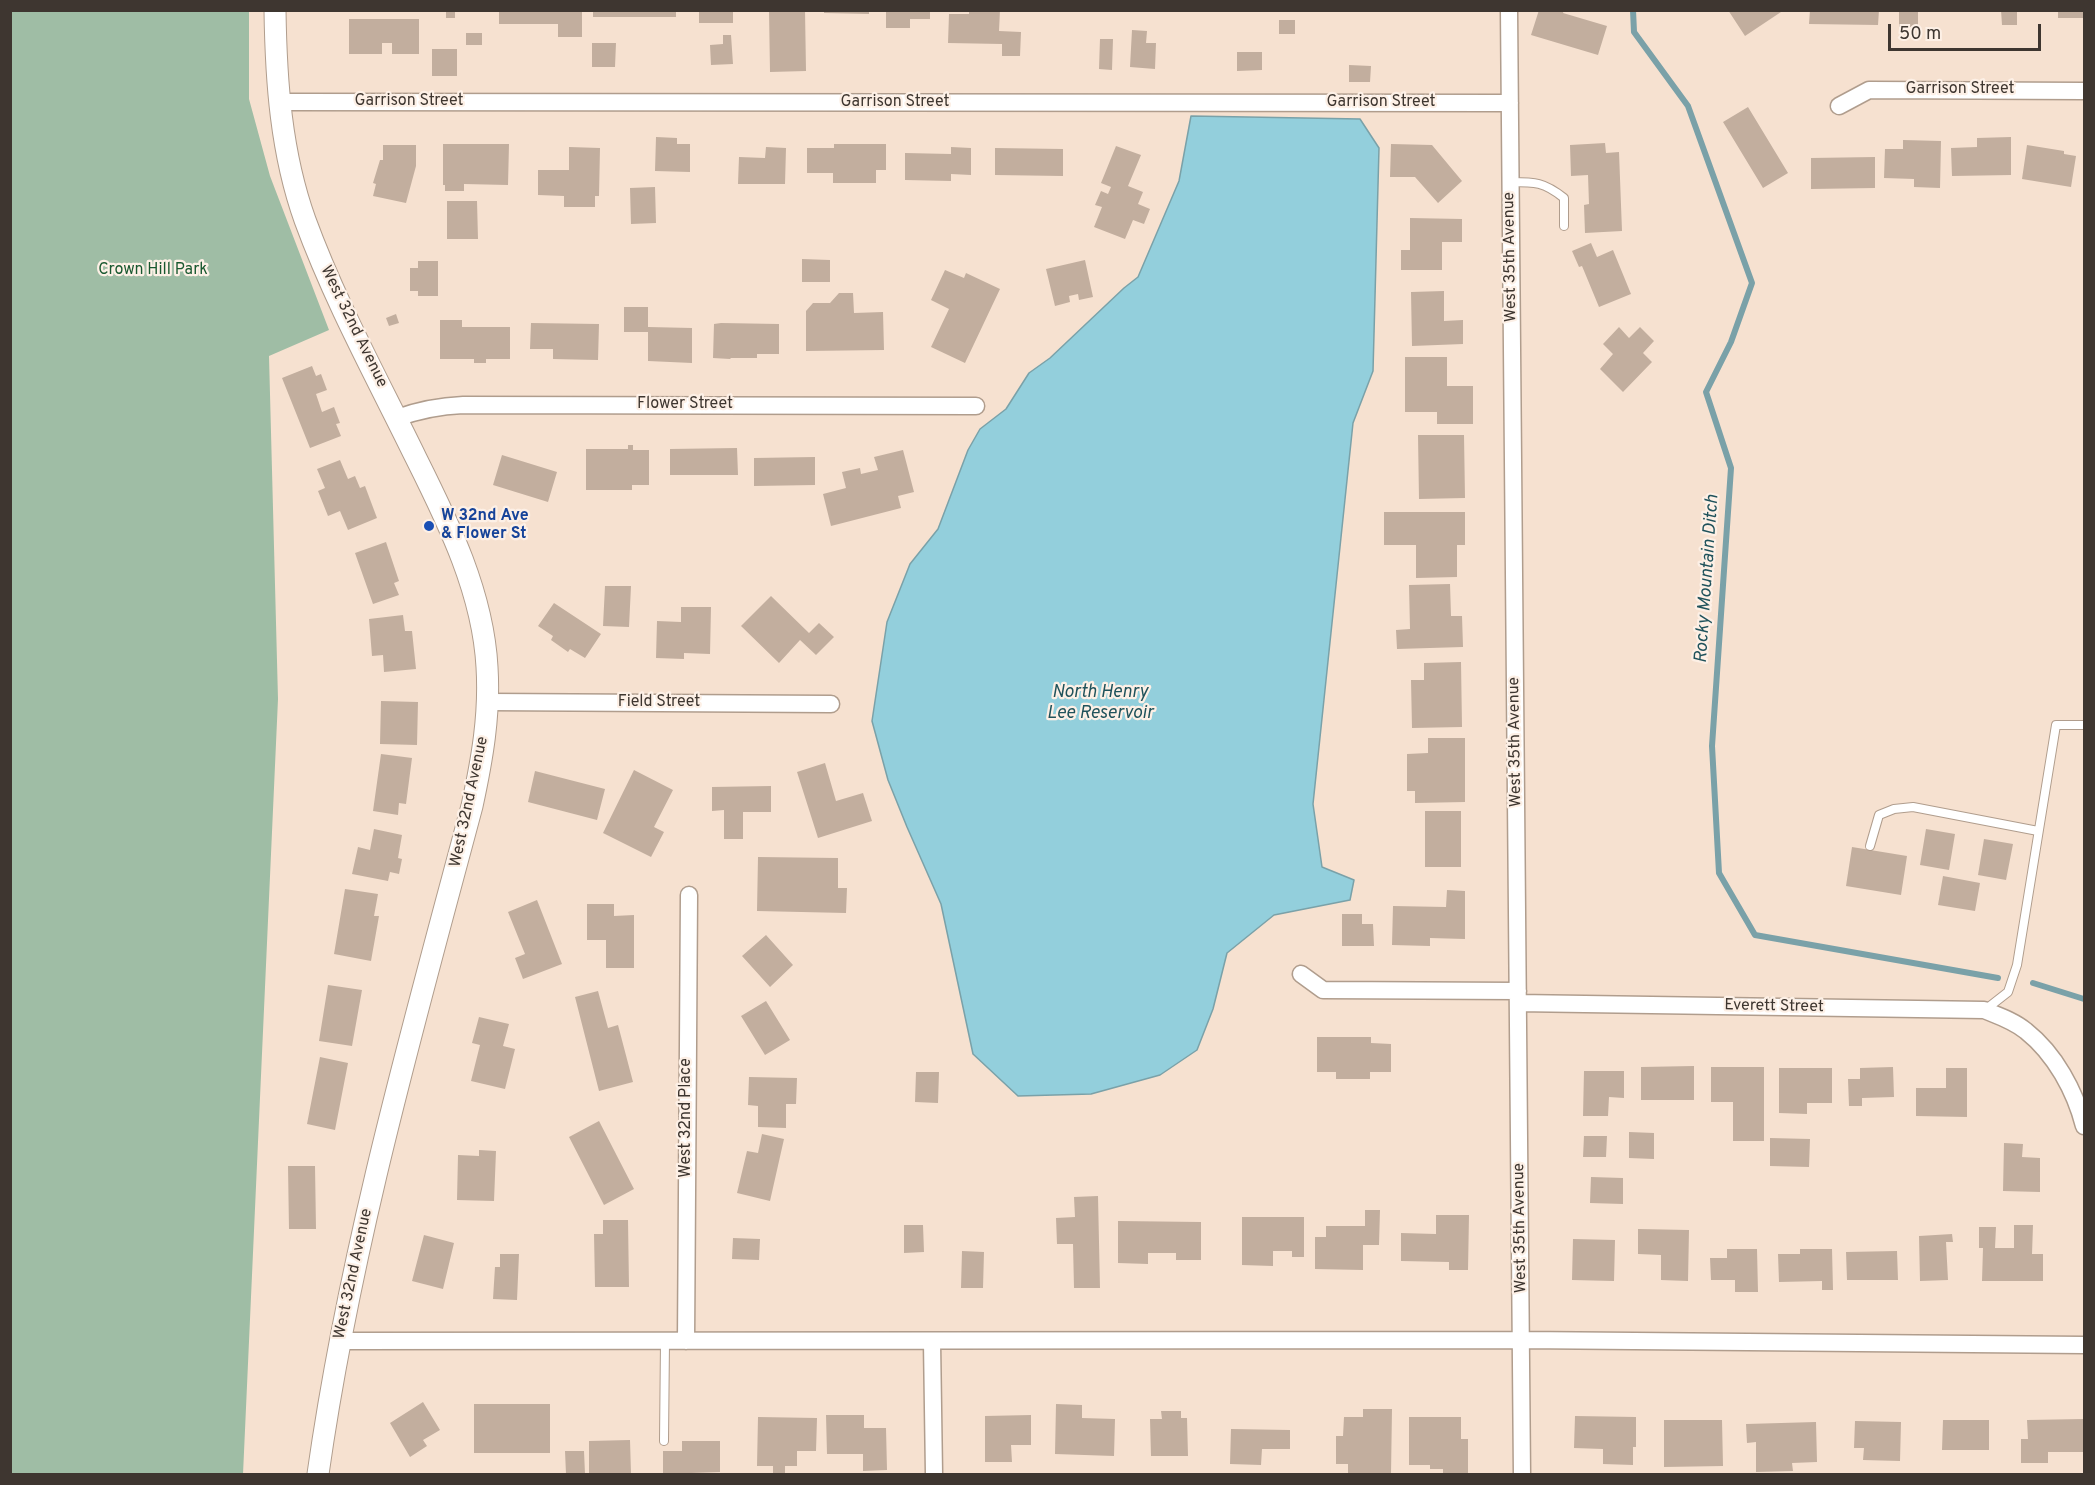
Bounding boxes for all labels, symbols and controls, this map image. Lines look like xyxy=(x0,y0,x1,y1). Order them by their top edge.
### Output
scale bar xyxy=(1891,12,2044,50)
text: 50 m xyxy=(1899,23,1941,46)
street label: Garrison Street xyxy=(1906,80,2014,100)
street label: Garrison Street xyxy=(355,92,463,112)
street label: Garrison Street xyxy=(841,93,949,113)
street label: Garrison Street xyxy=(1327,93,1435,113)
street label: West 35th Avenue xyxy=(1500,192,1522,322)
park label: Crown Hill Park xyxy=(98,261,208,281)
street label: West 32nd Avenue xyxy=(315,263,391,391)
street label: Flower Street xyxy=(637,395,733,415)
water label: Rocky Mountain Ditch xyxy=(1691,494,1725,664)
place label: W 32nd Ave & Flower St xyxy=(441,507,529,545)
marker: W 32nd Ave & Flower St xyxy=(422,519,436,533)
street label: West 35th Avenue xyxy=(1505,677,1527,807)
water label: North Henry Lee Reservoir xyxy=(1047,682,1153,724)
street label: Field Street xyxy=(618,693,700,713)
street label: West 32nd Avenue xyxy=(447,735,493,869)
street label: Everett Street xyxy=(1724,997,1824,1017)
street label: West 32nd Place xyxy=(677,1058,697,1178)
street label: West 35th Avenue xyxy=(1510,1163,1532,1293)
street label: West 32nd Avenue xyxy=(331,1207,377,1341)

